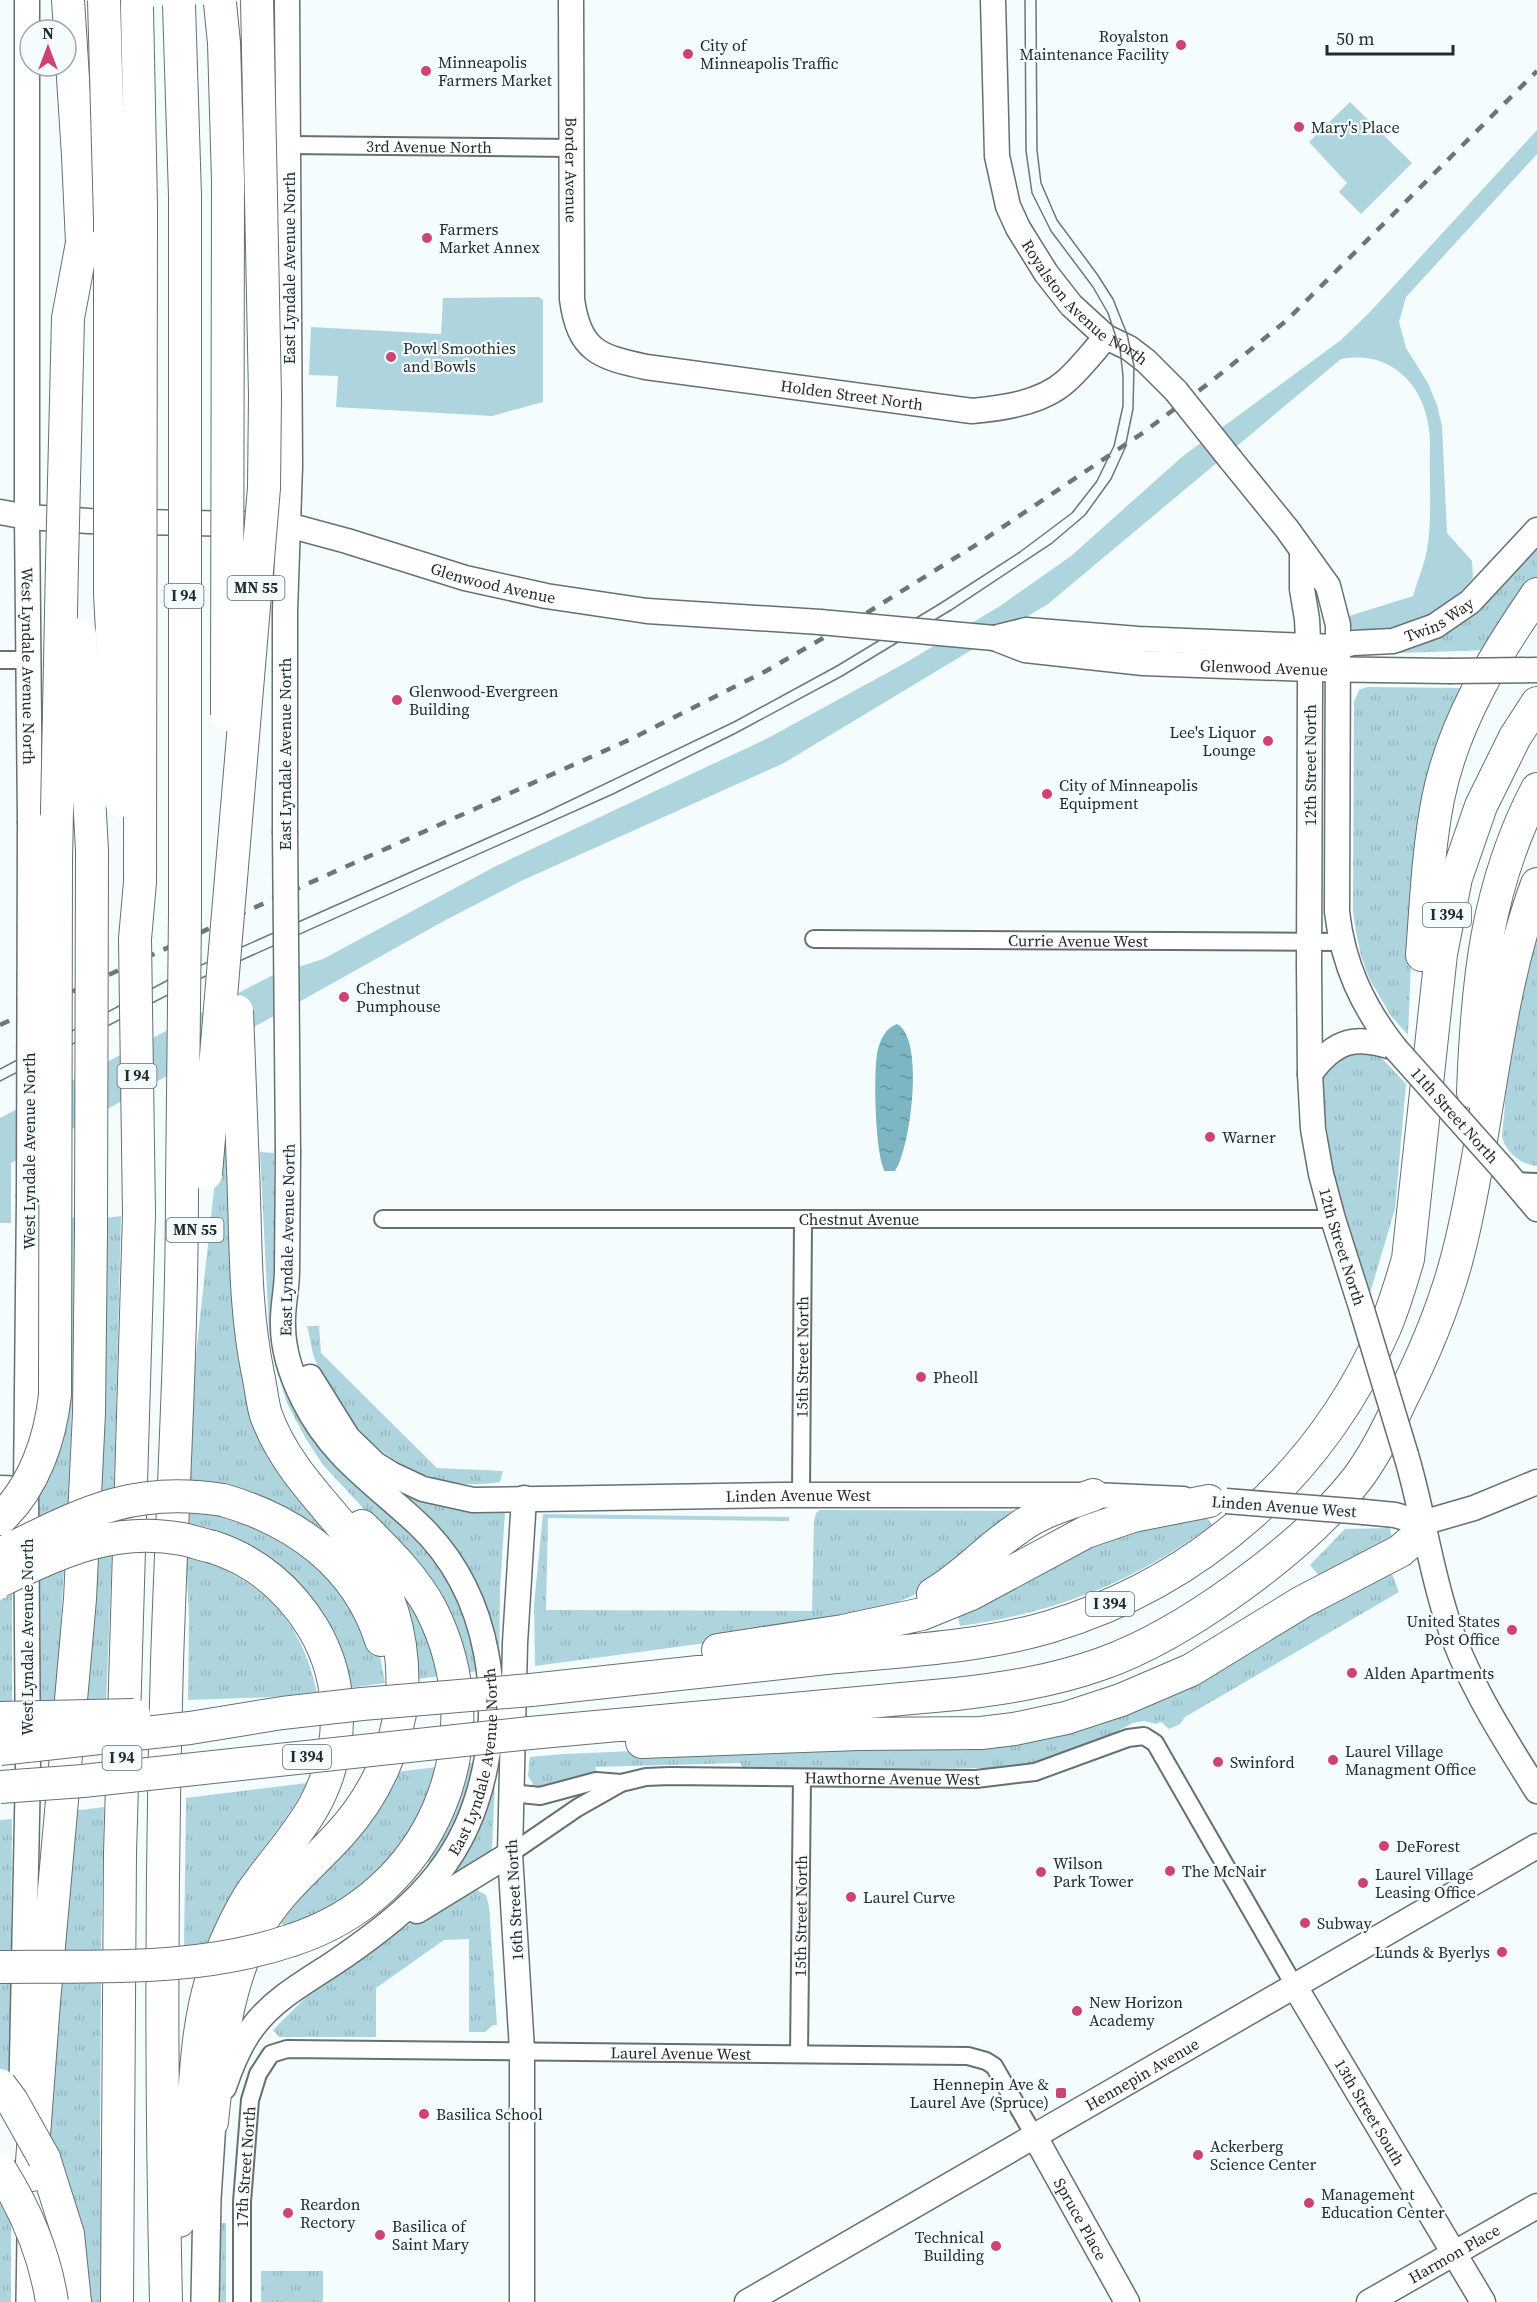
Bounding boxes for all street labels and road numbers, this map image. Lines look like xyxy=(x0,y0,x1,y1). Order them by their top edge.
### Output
street label: Border Avenue xyxy=(560,117,583,223)
street label: 3rd Avenue North xyxy=(366,135,492,158)
street label: East Lyndale Avenue North xyxy=(278,171,300,364)
street label: Royalston Avenue North xyxy=(1017,235,1153,370)
street label: Holden Street North xyxy=(779,374,925,415)
street label: Glenwood Avenue xyxy=(428,557,557,608)
street label: West Lyndale Avenue North xyxy=(16,567,40,765)
road number: MN 55 xyxy=(228,576,284,600)
road number: I 94 xyxy=(164,584,204,608)
street label: Twins Way xyxy=(1401,591,1479,647)
street label: Glenwood Avenue xyxy=(1200,654,1328,680)
street label: East Lyndale Avenue North xyxy=(274,657,296,850)
street label: 12th Street North xyxy=(1299,704,1321,826)
road number: I 394 xyxy=(1423,903,1471,927)
street label: Currie Avenue West xyxy=(1008,929,1149,952)
street label: West Lyndale Avenue North xyxy=(18,1052,40,1250)
street label: 11th Street North xyxy=(1406,1062,1504,1168)
road number: I 94 xyxy=(118,1064,156,1088)
street label: East Lyndale Avenue North xyxy=(274,1143,300,1337)
street label: 12th Street North xyxy=(1314,1185,1371,1309)
street label: Chestnut Avenue xyxy=(799,1208,919,1230)
road number: MN 55 xyxy=(166,1218,224,1242)
street label: 15th Street North xyxy=(791,1296,813,1418)
street label: Linden Avenue West xyxy=(725,1484,872,1507)
street label: Linden Avenue West xyxy=(1211,1490,1358,1522)
street label: West Lyndale Avenue North xyxy=(16,1538,38,1736)
road number: I 394 xyxy=(1086,1592,1134,1616)
street label: East Lyndale Avenue North xyxy=(442,1666,502,1860)
road number: I 394 xyxy=(283,1745,331,1769)
road number: I 94 xyxy=(102,1746,142,1770)
street label: Hawthorne Avenue West xyxy=(804,1766,982,1790)
street label: 16th Street North xyxy=(500,1838,528,1961)
street label: 15th Street North xyxy=(789,1855,812,1977)
street label: Hennepin Avenue xyxy=(1081,2033,1203,2116)
street label: Laurel Avenue West xyxy=(610,2041,752,2065)
street label: 13th Street South xyxy=(1329,2055,1410,2170)
street label: 17th Street North xyxy=(231,2105,261,2228)
street label: Spruce Place xyxy=(1049,2174,1113,2264)
street label: Harmon Place xyxy=(1404,2219,1504,2288)

